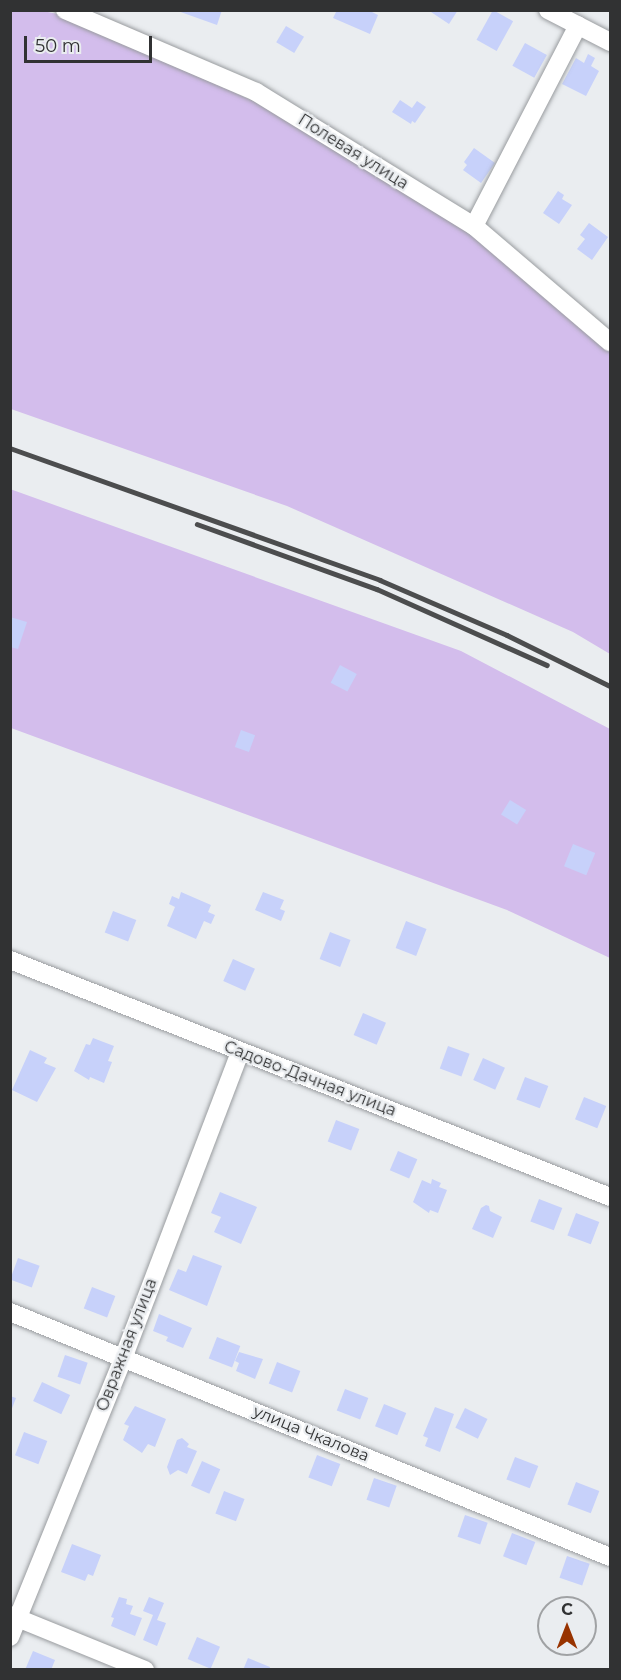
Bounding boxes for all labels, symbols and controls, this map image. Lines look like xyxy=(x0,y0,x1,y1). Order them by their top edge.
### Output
scale bar xyxy=(27,24,154,62)
text: 50 m xyxy=(35,35,81,57)
street label: Полевая улица xyxy=(294,110,412,194)
street label: Садово-Дачная улица xyxy=(221,1037,399,1121)
street label: Овражная улица xyxy=(93,1276,161,1414)
street label: улица Чкалова xyxy=(250,1402,372,1466)
north arrow xyxy=(537,1596,597,1656)
text: С xyxy=(561,1600,573,1619)

